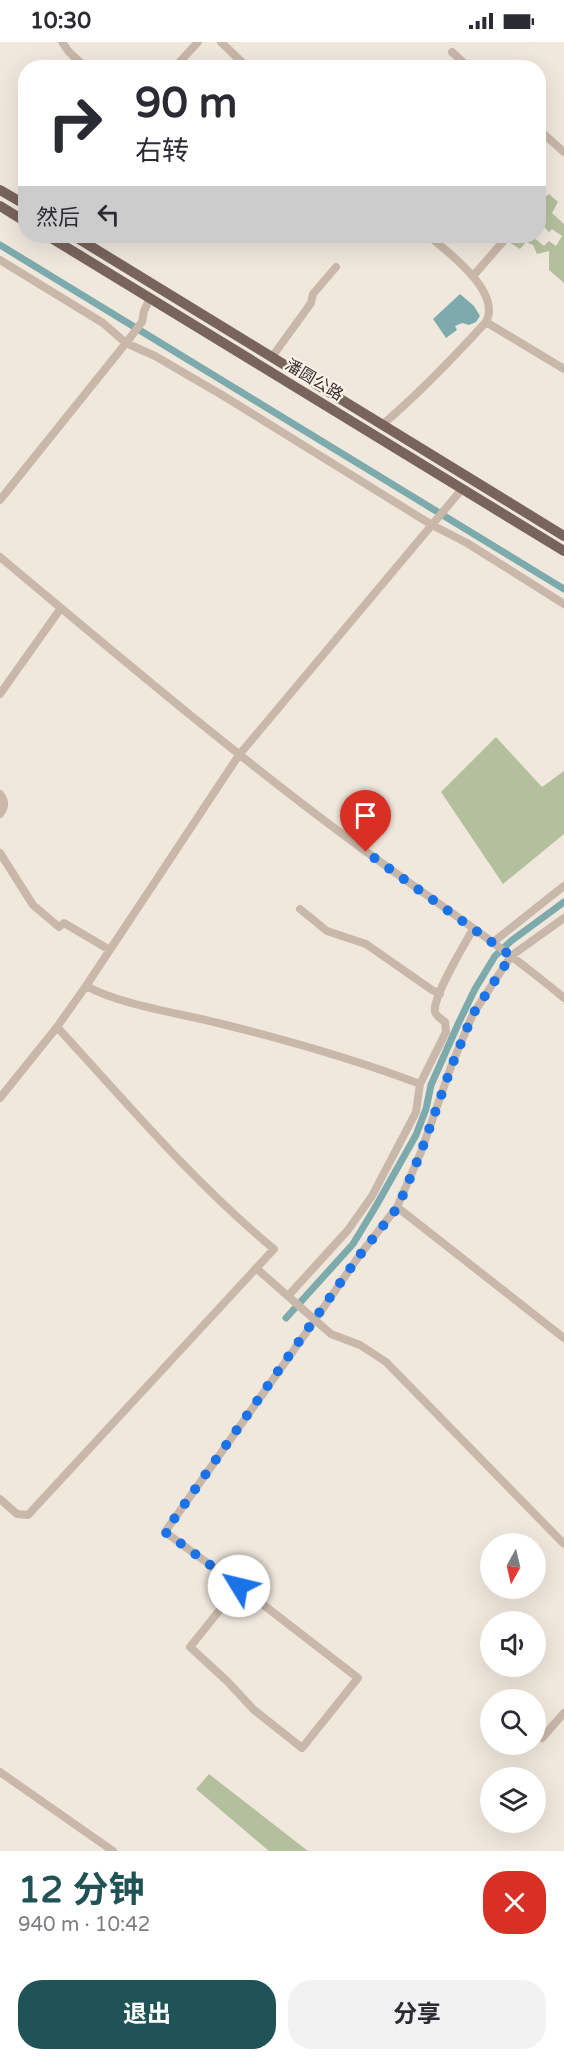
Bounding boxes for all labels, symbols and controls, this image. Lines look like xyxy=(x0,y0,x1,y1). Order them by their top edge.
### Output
text: 10:30 xyxy=(30,8,91,34)
text: 90 m xyxy=(135,78,237,129)
icon: right xyxy=(36,84,114,162)
text: 右转 xyxy=(135,135,189,168)
icon: left xyxy=(92,198,125,231)
text: 然后 xyxy=(36,205,80,231)
street label: 潘圆公路 xyxy=(281,355,347,405)
pin xyxy=(340,790,391,852)
icon: arrive xyxy=(349,799,382,832)
north arrow xyxy=(480,1533,546,1599)
map controls xyxy=(480,1533,546,1833)
position arrow xyxy=(207,1554,271,1618)
button: sound xyxy=(480,1611,546,1677)
button: search xyxy=(480,1689,546,1755)
button: layers xyxy=(480,1767,546,1833)
text: 12 分钟 xyxy=(18,1869,145,1912)
button: close xyxy=(483,1871,546,1934)
text: 940 m · 10:42 xyxy=(18,1913,150,1937)
button: 退出 xyxy=(18,1980,276,2049)
button: 分享 xyxy=(288,1980,546,2049)

